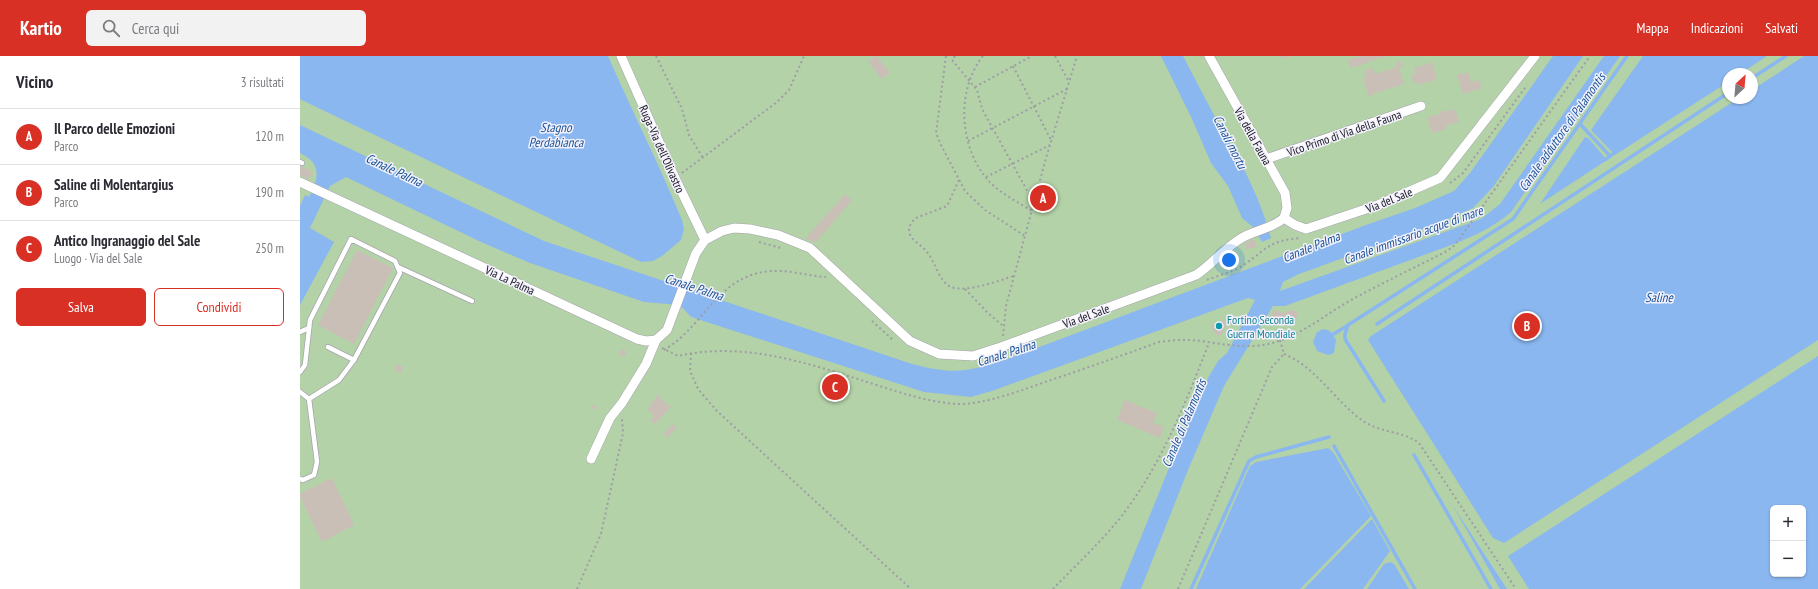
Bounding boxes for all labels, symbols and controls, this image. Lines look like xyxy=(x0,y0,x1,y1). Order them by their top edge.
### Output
search box xyxy=(86,10,366,46)
text: Kartio xyxy=(20,16,62,40)
icon: search xyxy=(100,17,122,39)
text: Cerca qui xyxy=(132,19,179,38)
text: Mappa xyxy=(1637,19,1669,37)
text: Indicazioni xyxy=(1691,19,1743,37)
text: Salvati xyxy=(1765,19,1798,37)
water label: Canale adduttore di Palamontis xyxy=(1515,68,1610,194)
north arrow xyxy=(1722,68,1758,104)
text: Vicino xyxy=(16,71,53,93)
text: 3 risultati xyxy=(241,74,284,91)
street label: Ruga-Via dell'Olivastro xyxy=(636,103,688,195)
street label: Via della Fauna xyxy=(1231,104,1275,168)
street label: Vico Primo di Via della Fauna xyxy=(1284,106,1403,160)
water label: Canali mortu xyxy=(1209,112,1251,173)
text: Il Parco delle Emozioni xyxy=(54,119,175,138)
water label: Stagno Perdabianca xyxy=(529,119,584,151)
text: A xyxy=(26,128,32,145)
text: 120 m xyxy=(255,128,284,145)
text: Parco xyxy=(54,138,78,155)
water label: Canale Palma xyxy=(363,150,426,191)
text: Saline di Molentargius xyxy=(54,175,174,194)
pin: A xyxy=(1030,183,1056,213)
text: B xyxy=(26,184,32,201)
text: 190 m xyxy=(255,184,284,201)
street label: Via del Sale xyxy=(1363,184,1414,216)
text: Parco xyxy=(54,194,78,211)
water label: Canale immissario acque di mare xyxy=(1341,201,1487,268)
water label: Canale Palma xyxy=(1280,227,1343,266)
text: Antico Ingranaggio del Sale xyxy=(54,231,200,250)
text: C xyxy=(26,240,32,257)
text: 250 m xyxy=(255,240,284,257)
text: Luogo · Via del Sale xyxy=(54,250,142,267)
your location xyxy=(1219,250,1239,270)
street label: Via La Palma xyxy=(482,262,537,298)
water label: Canale Palma xyxy=(663,270,726,305)
button: Salva xyxy=(16,288,146,326)
button: Condividi xyxy=(154,288,284,326)
water label: Saline xyxy=(1645,289,1674,306)
street label: Via del Sale xyxy=(1060,301,1111,332)
pin: B xyxy=(1514,311,1540,341)
place label: Fortino Seconda Guerra Mondiale xyxy=(1227,312,1295,341)
marker: Fortino Seconda Guerra Mondiale xyxy=(1214,321,1224,331)
water label: Canale Palma xyxy=(975,335,1038,370)
pin: C xyxy=(822,372,848,402)
water label: Canale di Palamontis xyxy=(1158,375,1211,469)
map controls xyxy=(1770,505,1806,577)
button: + xyxy=(1770,505,1806,541)
button: − xyxy=(1770,541,1806,577)

